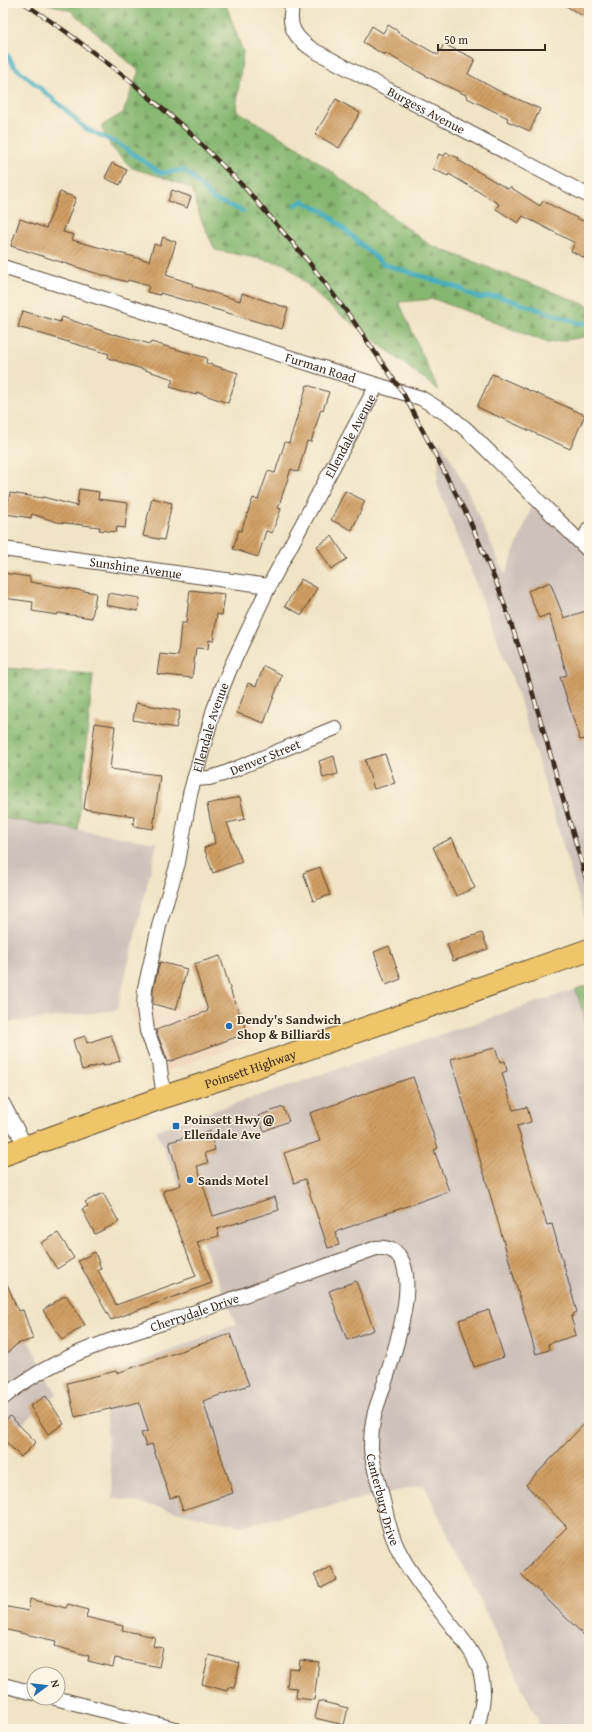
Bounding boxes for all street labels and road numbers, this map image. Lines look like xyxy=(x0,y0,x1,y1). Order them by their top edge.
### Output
street label: Burgess Avenue xyxy=(384,82,469,138)
street label: Furman Road xyxy=(283,347,358,387)
street label: Ellendale Avenue xyxy=(319,390,380,481)
street label: Sunshine Avenue xyxy=(88,552,183,583)
street label: Ellendale Avenue xyxy=(187,679,233,774)
street label: Denver Street xyxy=(227,734,304,780)
street label: Poinsett Highway xyxy=(202,1044,299,1093)
street label: Cherrydale Drive xyxy=(148,1288,241,1336)
street label: Canterbury Drive xyxy=(362,1452,405,1548)

